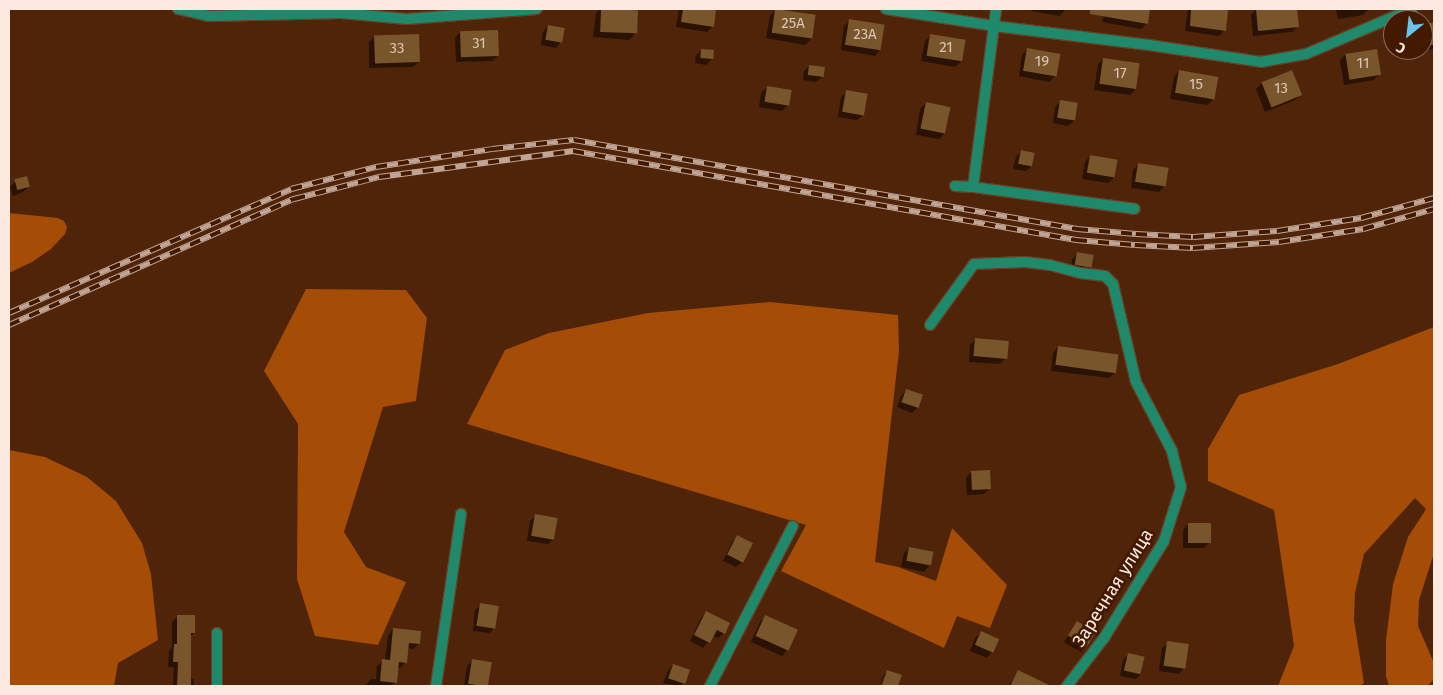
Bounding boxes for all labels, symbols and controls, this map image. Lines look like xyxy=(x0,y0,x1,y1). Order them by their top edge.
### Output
north arrow xyxy=(1383,10,1433,60)
house number: 25А xyxy=(781,15,805,33)
house number: 23А xyxy=(853,26,877,44)
house number: 31 xyxy=(472,35,486,53)
text: С xyxy=(1393,38,1409,57)
house number: 21 xyxy=(939,39,953,57)
house number: 33 xyxy=(390,40,404,58)
house number: 19 xyxy=(1035,53,1049,71)
house number: 11 xyxy=(1357,55,1369,73)
house number: 17 xyxy=(1113,65,1127,83)
house number: 15 xyxy=(1189,76,1203,94)
house number: 13 xyxy=(1274,80,1288,98)
street label: Заречная улица xyxy=(1068,525,1158,651)

